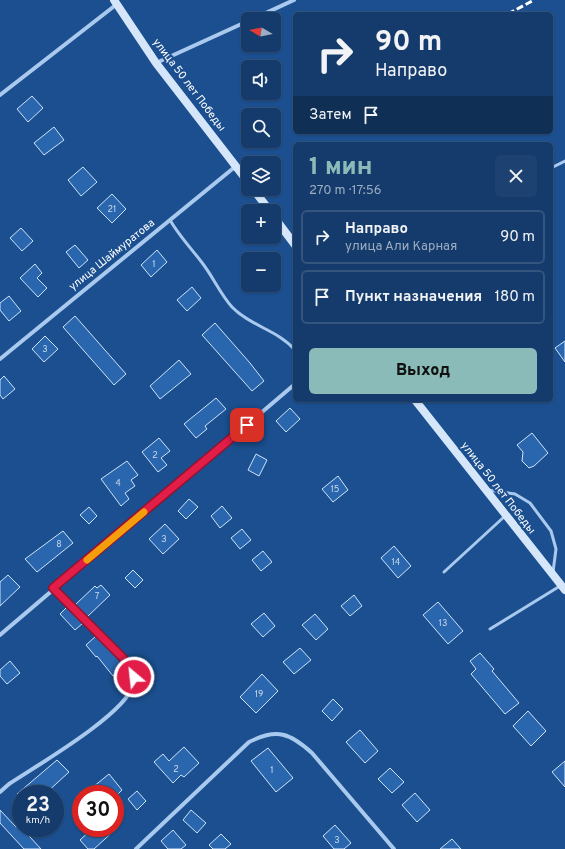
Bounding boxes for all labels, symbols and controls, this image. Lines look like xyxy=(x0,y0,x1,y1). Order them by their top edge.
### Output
north arrow xyxy=(241,12,281,52)
map controls xyxy=(241,12,281,292)
text: 90 m xyxy=(375,25,442,61)
icon: right xyxy=(309,28,361,80)
street label: улица 50 лет Победы xyxy=(149,36,229,134)
button: sound xyxy=(241,60,281,100)
text: Направо xyxy=(375,60,447,83)
icon: arrive xyxy=(360,104,382,126)
text: Затем xyxy=(309,106,352,125)
button: search xyxy=(241,108,281,148)
text: 1 мин xyxy=(309,153,372,183)
button: close xyxy=(495,155,537,197)
button: layers xyxy=(241,156,281,196)
text: 270 m · 17:56 xyxy=(309,183,382,199)
house number: 21 xyxy=(108,204,116,215)
button: + xyxy=(241,204,281,244)
street label: улица Шаймуратова xyxy=(66,216,158,294)
text: Направо xyxy=(345,220,408,239)
icon: right xyxy=(311,226,333,248)
text: 90 m xyxy=(500,228,535,247)
text: улица Али Карная xyxy=(345,239,457,255)
button: − xyxy=(241,252,281,292)
house number: 1 xyxy=(152,259,156,270)
icon: arrive xyxy=(311,286,333,308)
text: Пункт назначения xyxy=(345,288,482,307)
text: 180 m xyxy=(495,288,535,307)
house number: 3 xyxy=(42,344,48,355)
button: Выход xyxy=(309,348,537,394)
pin xyxy=(230,408,264,442)
icon: arrive xyxy=(236,414,258,436)
street label: улица 50 лет Победы xyxy=(458,439,538,537)
house number: 2 xyxy=(152,450,158,461)
house number: 4 xyxy=(115,478,121,489)
house number: 15 xyxy=(331,484,339,495)
house number: 3 xyxy=(161,534,167,545)
house number: 8 xyxy=(56,539,62,550)
house number: 14 xyxy=(392,557,401,568)
house number: 7 xyxy=(95,591,100,602)
house number: 13 xyxy=(439,618,447,629)
position arrow xyxy=(113,656,155,698)
house number: 19 xyxy=(255,689,263,700)
house number: 2 xyxy=(173,764,179,775)
house number: 1 xyxy=(270,765,274,776)
speed limit sign: 30 xyxy=(72,785,124,837)
text: 23 xyxy=(26,793,50,819)
text: km/h xyxy=(26,814,50,827)
house number: 3 xyxy=(334,835,340,846)

